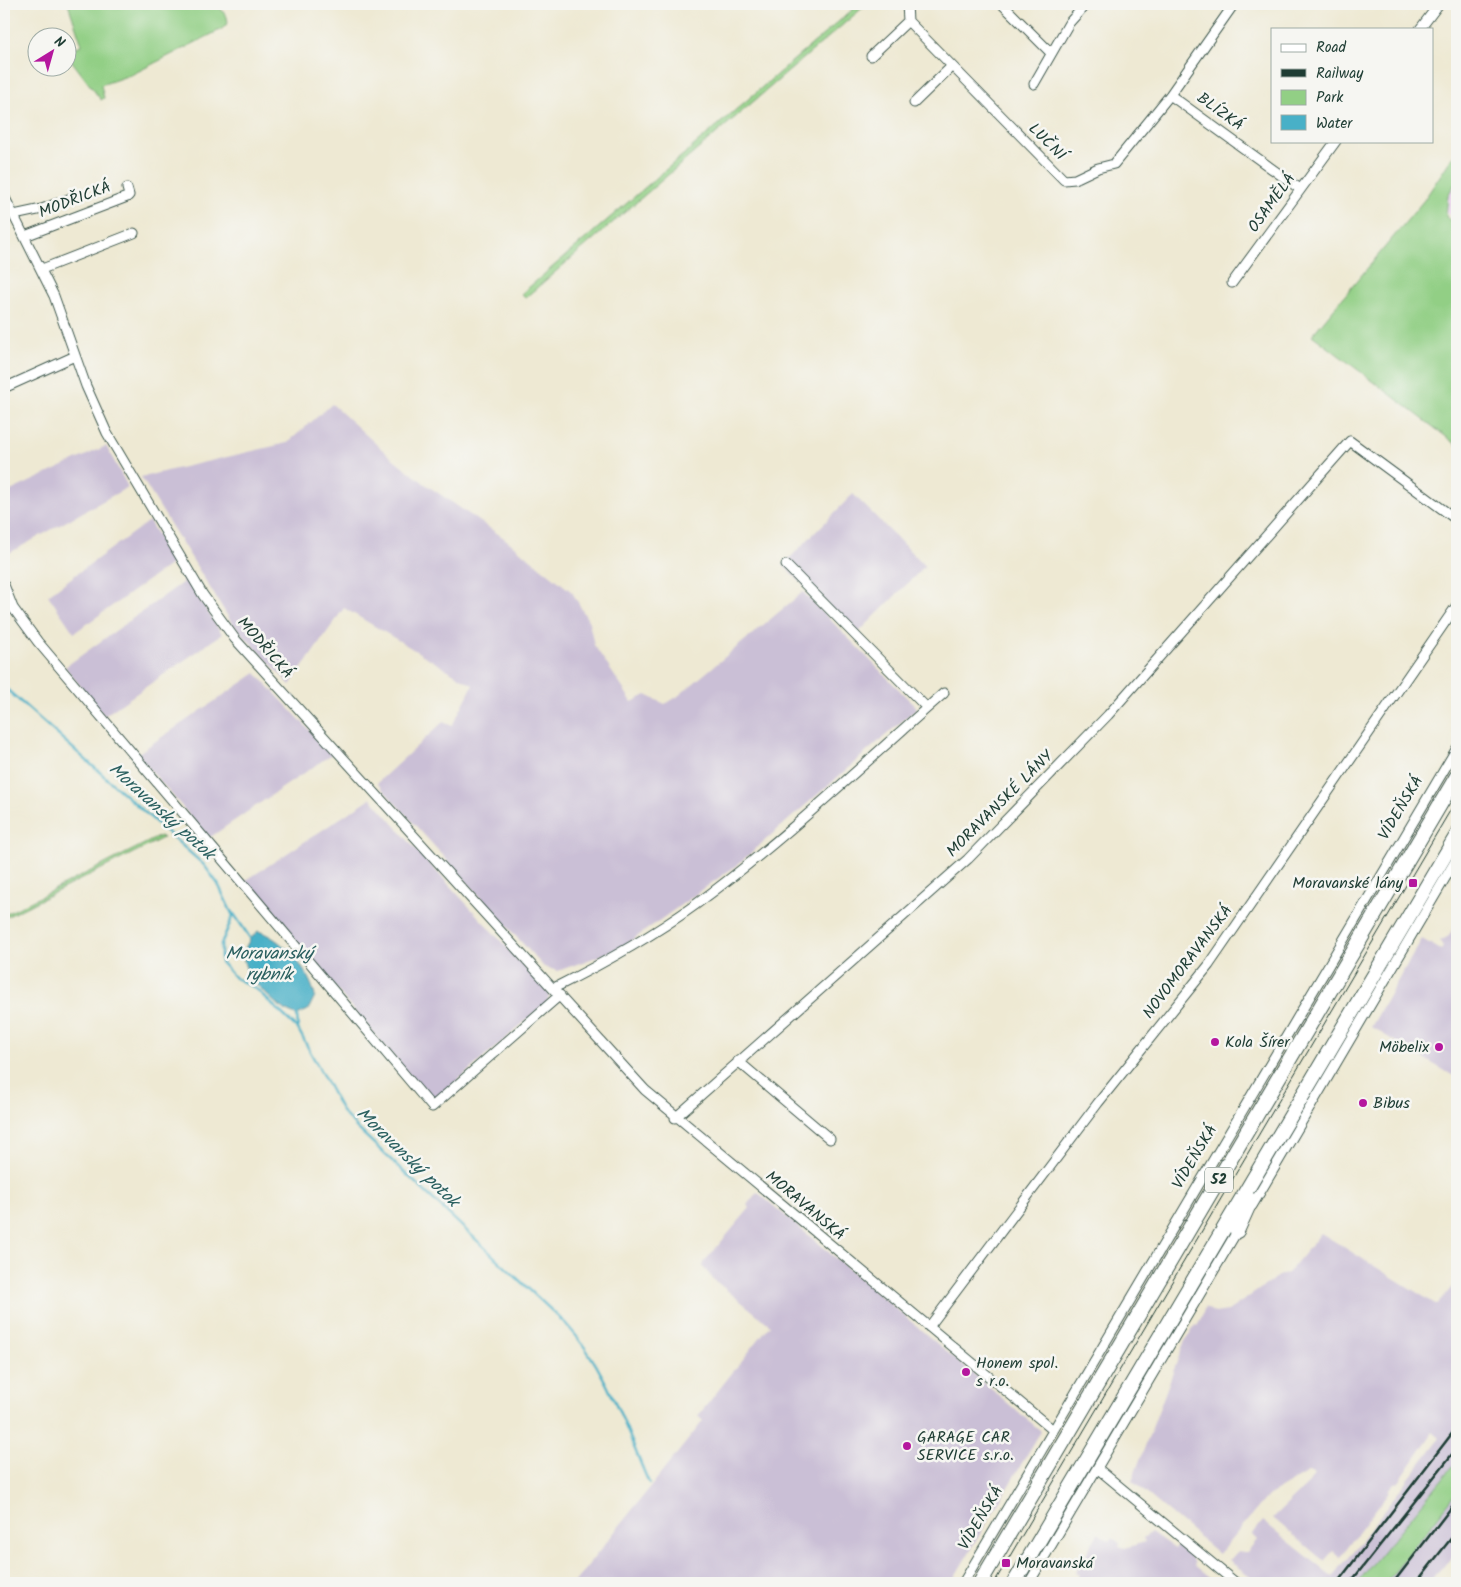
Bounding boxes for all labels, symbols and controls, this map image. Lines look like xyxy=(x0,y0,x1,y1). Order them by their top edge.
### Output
north arrow xyxy=(28,28,78,78)
legend xyxy=(1271,28,1434,142)
text: N xyxy=(49,31,69,54)
text: Road xyxy=(1316,36,1347,60)
text: Railway xyxy=(1316,62,1364,86)
street label: BLÍZKÁ xyxy=(1191,86,1249,138)
text: Park xyxy=(1316,86,1344,110)
text: Water xyxy=(1316,112,1353,136)
street label: LUČNÍ xyxy=(1022,117,1074,169)
street label: OSAMĚLÁ xyxy=(1242,168,1302,238)
street label: MODŘICKÁ xyxy=(35,175,115,225)
street label: MODŘICKÁ xyxy=(231,611,299,685)
street label: MORAVANSKÉ LÁNY xyxy=(941,744,1060,863)
water label: Moravanský potok xyxy=(101,756,223,869)
street label: VÍDEŇSKÁ xyxy=(1372,771,1430,845)
place label: Moravanské lány xyxy=(1292,871,1403,896)
marker: Moravanské lány xyxy=(1407,877,1419,889)
street label: NOVOMORAVANSKÁ xyxy=(1137,899,1239,1024)
water label: Moravanský rybník xyxy=(226,940,317,990)
place label: Kola Šírer xyxy=(1225,1030,1291,1055)
place label: Möbelix xyxy=(1379,1035,1430,1060)
marker: Kola Šírer xyxy=(1209,1036,1221,1048)
marker: Möbelix xyxy=(1433,1041,1445,1053)
place label: Bibus xyxy=(1373,1091,1410,1116)
marker: Bibus xyxy=(1357,1097,1369,1109)
water label: Moravanský potok xyxy=(349,1101,467,1217)
street label: VÍDEŇSKÁ xyxy=(1166,1120,1224,1194)
street label: MORAVANSKÁ xyxy=(759,1165,851,1247)
road number: 52 xyxy=(1205,1168,1233,1192)
place label: Honem spol. s r.o. xyxy=(976,1351,1058,1394)
marker: Honem spol. s r.o. xyxy=(960,1366,972,1378)
place label: GARAGE CAR SERVICE s.r.o. xyxy=(917,1425,1014,1468)
marker: GARAGE CAR SERVICE s.r.o. xyxy=(901,1440,913,1452)
street label: VÍDEŇSKÁ xyxy=(952,1481,1010,1555)
place label: Moravanská xyxy=(1016,1551,1095,1576)
marker: Moravanská xyxy=(1000,1557,1012,1569)

